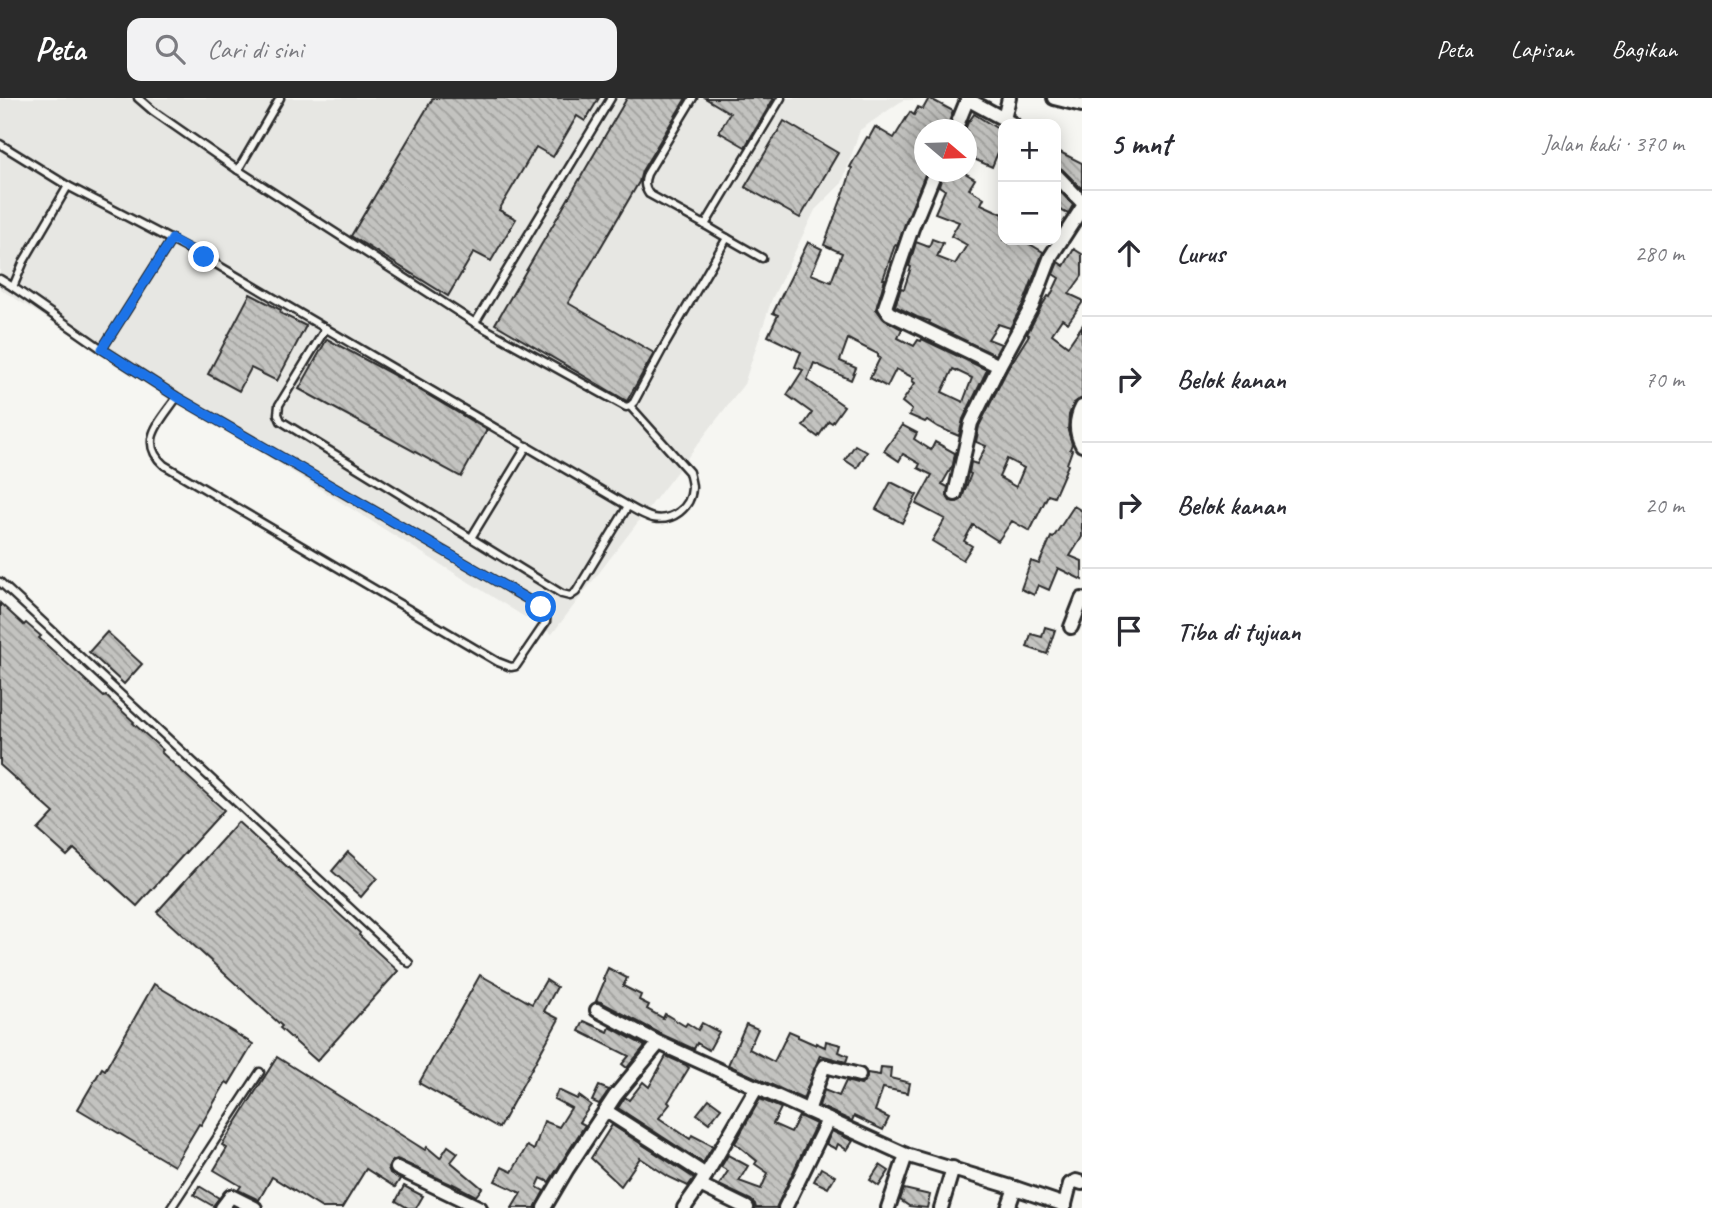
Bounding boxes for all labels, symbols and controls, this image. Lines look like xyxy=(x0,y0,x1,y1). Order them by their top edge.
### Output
search box xyxy=(127,18,617,81)
text: Peta xyxy=(35,28,85,70)
icon: search xyxy=(151,30,189,68)
text: Cari di sini xyxy=(207,33,303,66)
text: Peta xyxy=(1436,34,1473,64)
text: Lapisan xyxy=(1511,34,1574,64)
text: Bagikan xyxy=(1612,34,1677,64)
north arrow xyxy=(914,119,977,182)
map controls xyxy=(998,119,1061,245)
button: + xyxy=(998,119,1061,182)
text: 5 mnt xyxy=(1110,125,1171,163)
text: Jalan kaki · 370 m xyxy=(1542,129,1684,158)
button: − xyxy=(998,182,1061,245)
icon: ahead xyxy=(1110,234,1148,272)
text: Lurus xyxy=(1177,237,1225,270)
text: 280 m xyxy=(1635,239,1684,268)
route end xyxy=(188,241,219,272)
icon: right xyxy=(1110,360,1148,398)
text: Belok kanan xyxy=(1177,363,1286,396)
text: 70 m xyxy=(1645,365,1684,394)
icon: right xyxy=(1110,486,1148,524)
text: Belok kanan xyxy=(1177,489,1286,522)
text: 20 m xyxy=(1645,491,1684,520)
route start xyxy=(525,591,556,622)
icon: arrive xyxy=(1110,612,1148,650)
text: Tiba di tujuan xyxy=(1177,615,1301,648)

